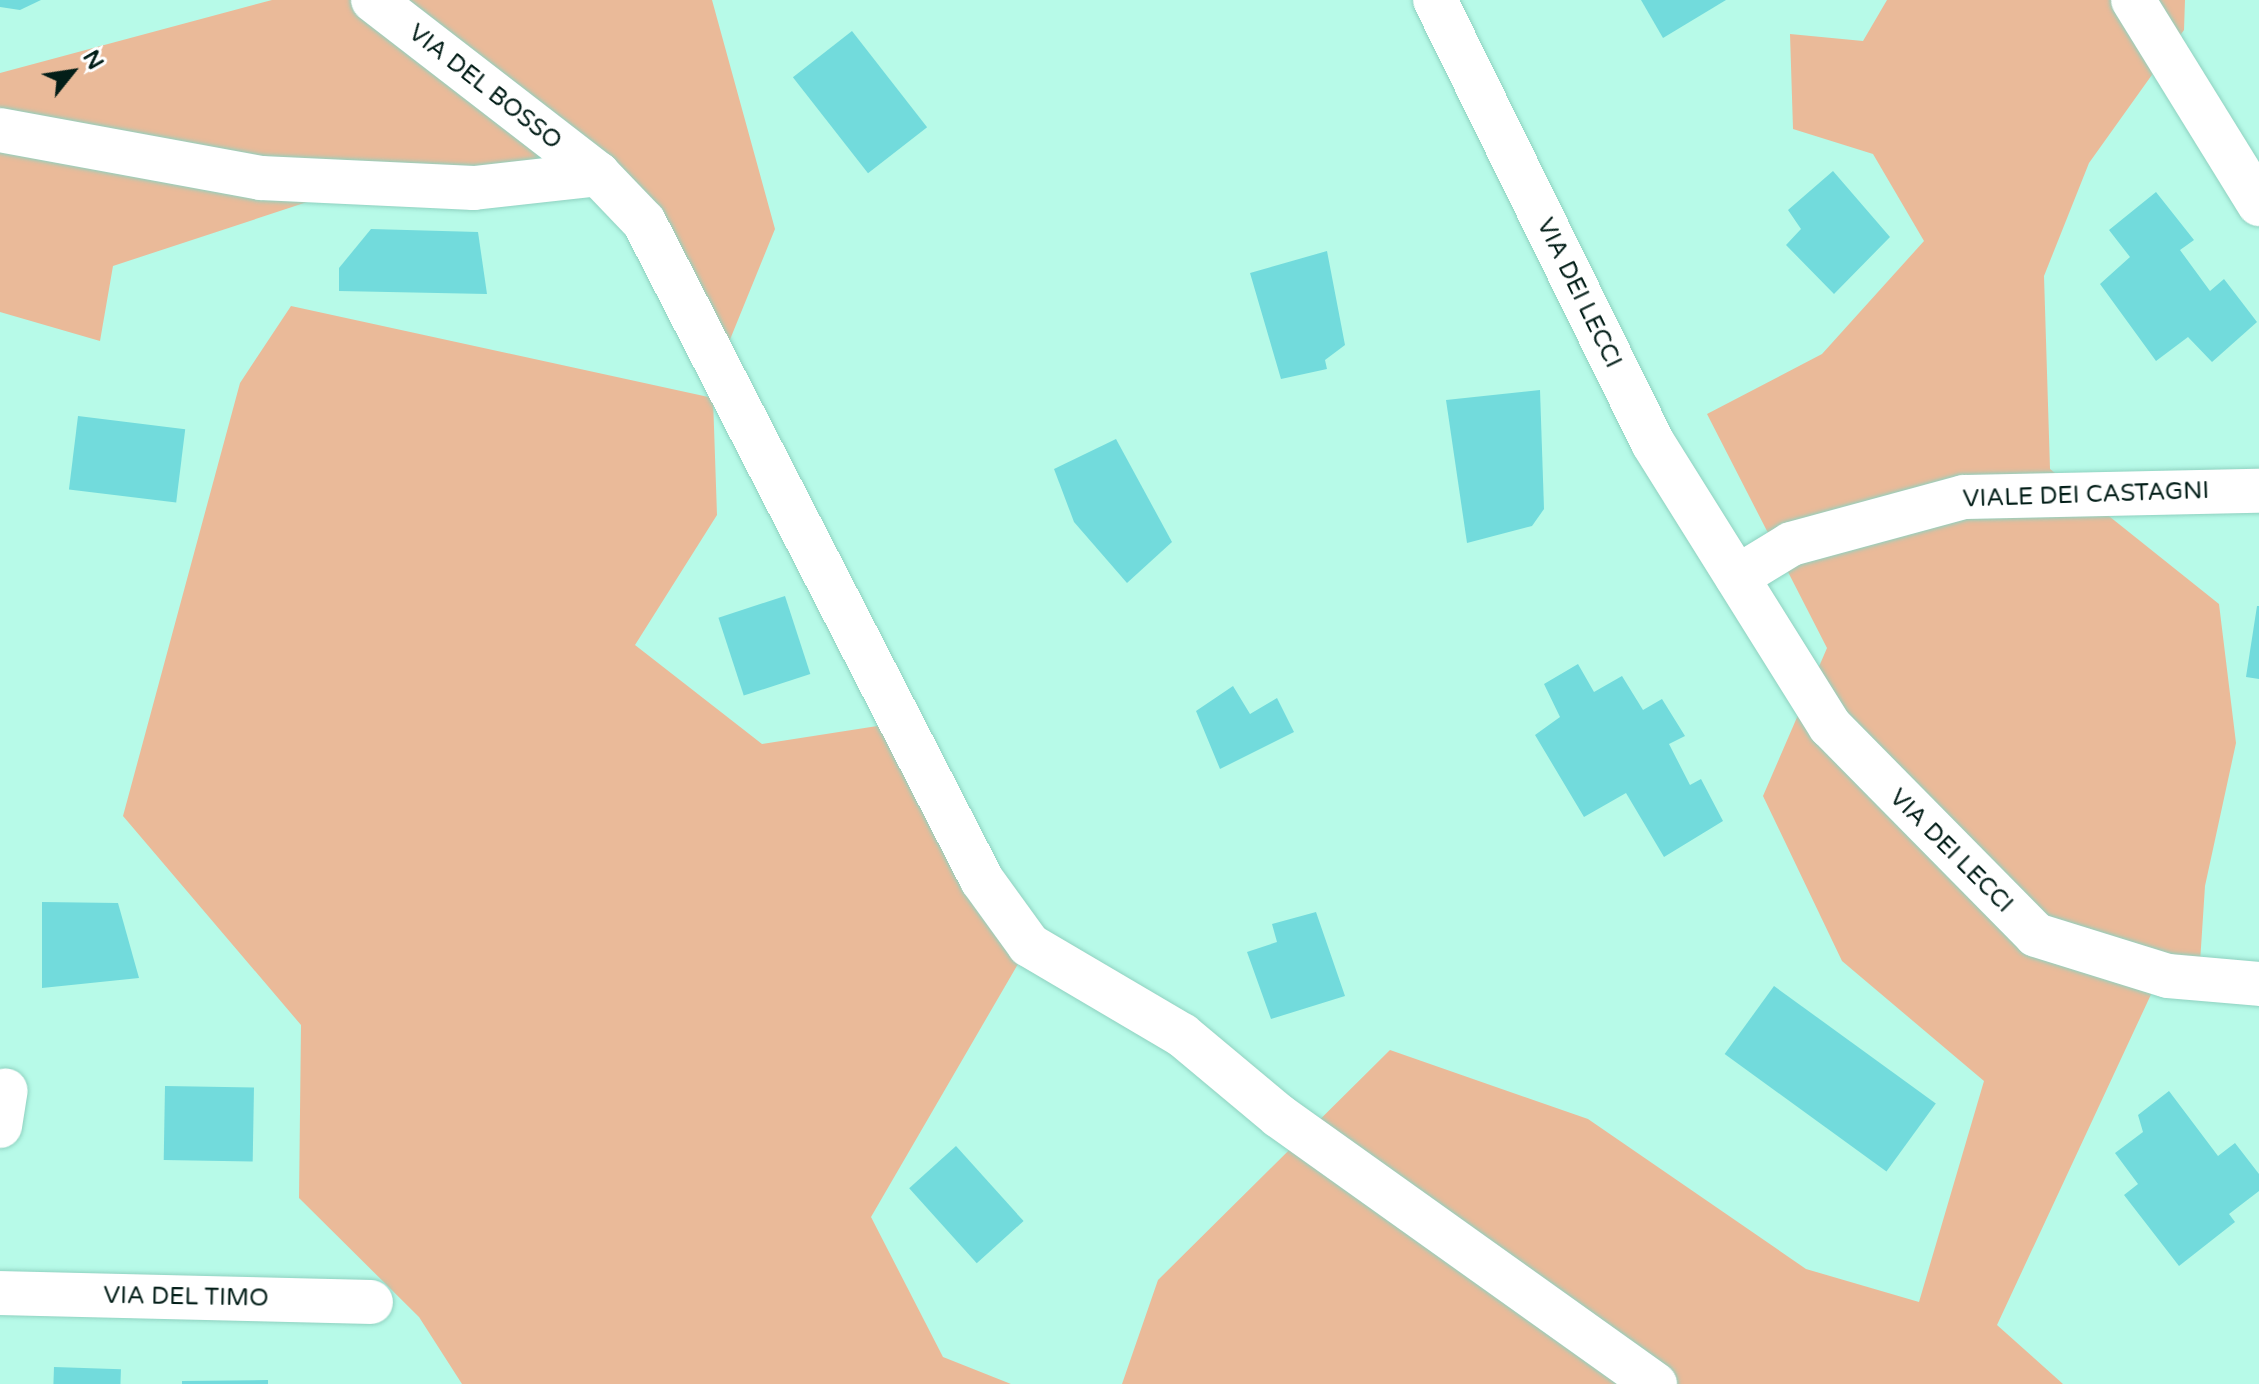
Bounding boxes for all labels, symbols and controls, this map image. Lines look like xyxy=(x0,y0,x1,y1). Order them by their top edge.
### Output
street label: VIA DEL BOSSO xyxy=(403,18,567,156)
north arrow xyxy=(32,32,112,112)
text: N xyxy=(77,46,108,74)
street label: VIA DEI LECCI xyxy=(1530,214,1628,372)
street label: VIALE DEI CASTAGNI xyxy=(1962,476,2210,514)
street label: VIA DEI LECCI xyxy=(1883,783,2019,919)
street label: VIA DEL TIMO xyxy=(103,1281,269,1313)

